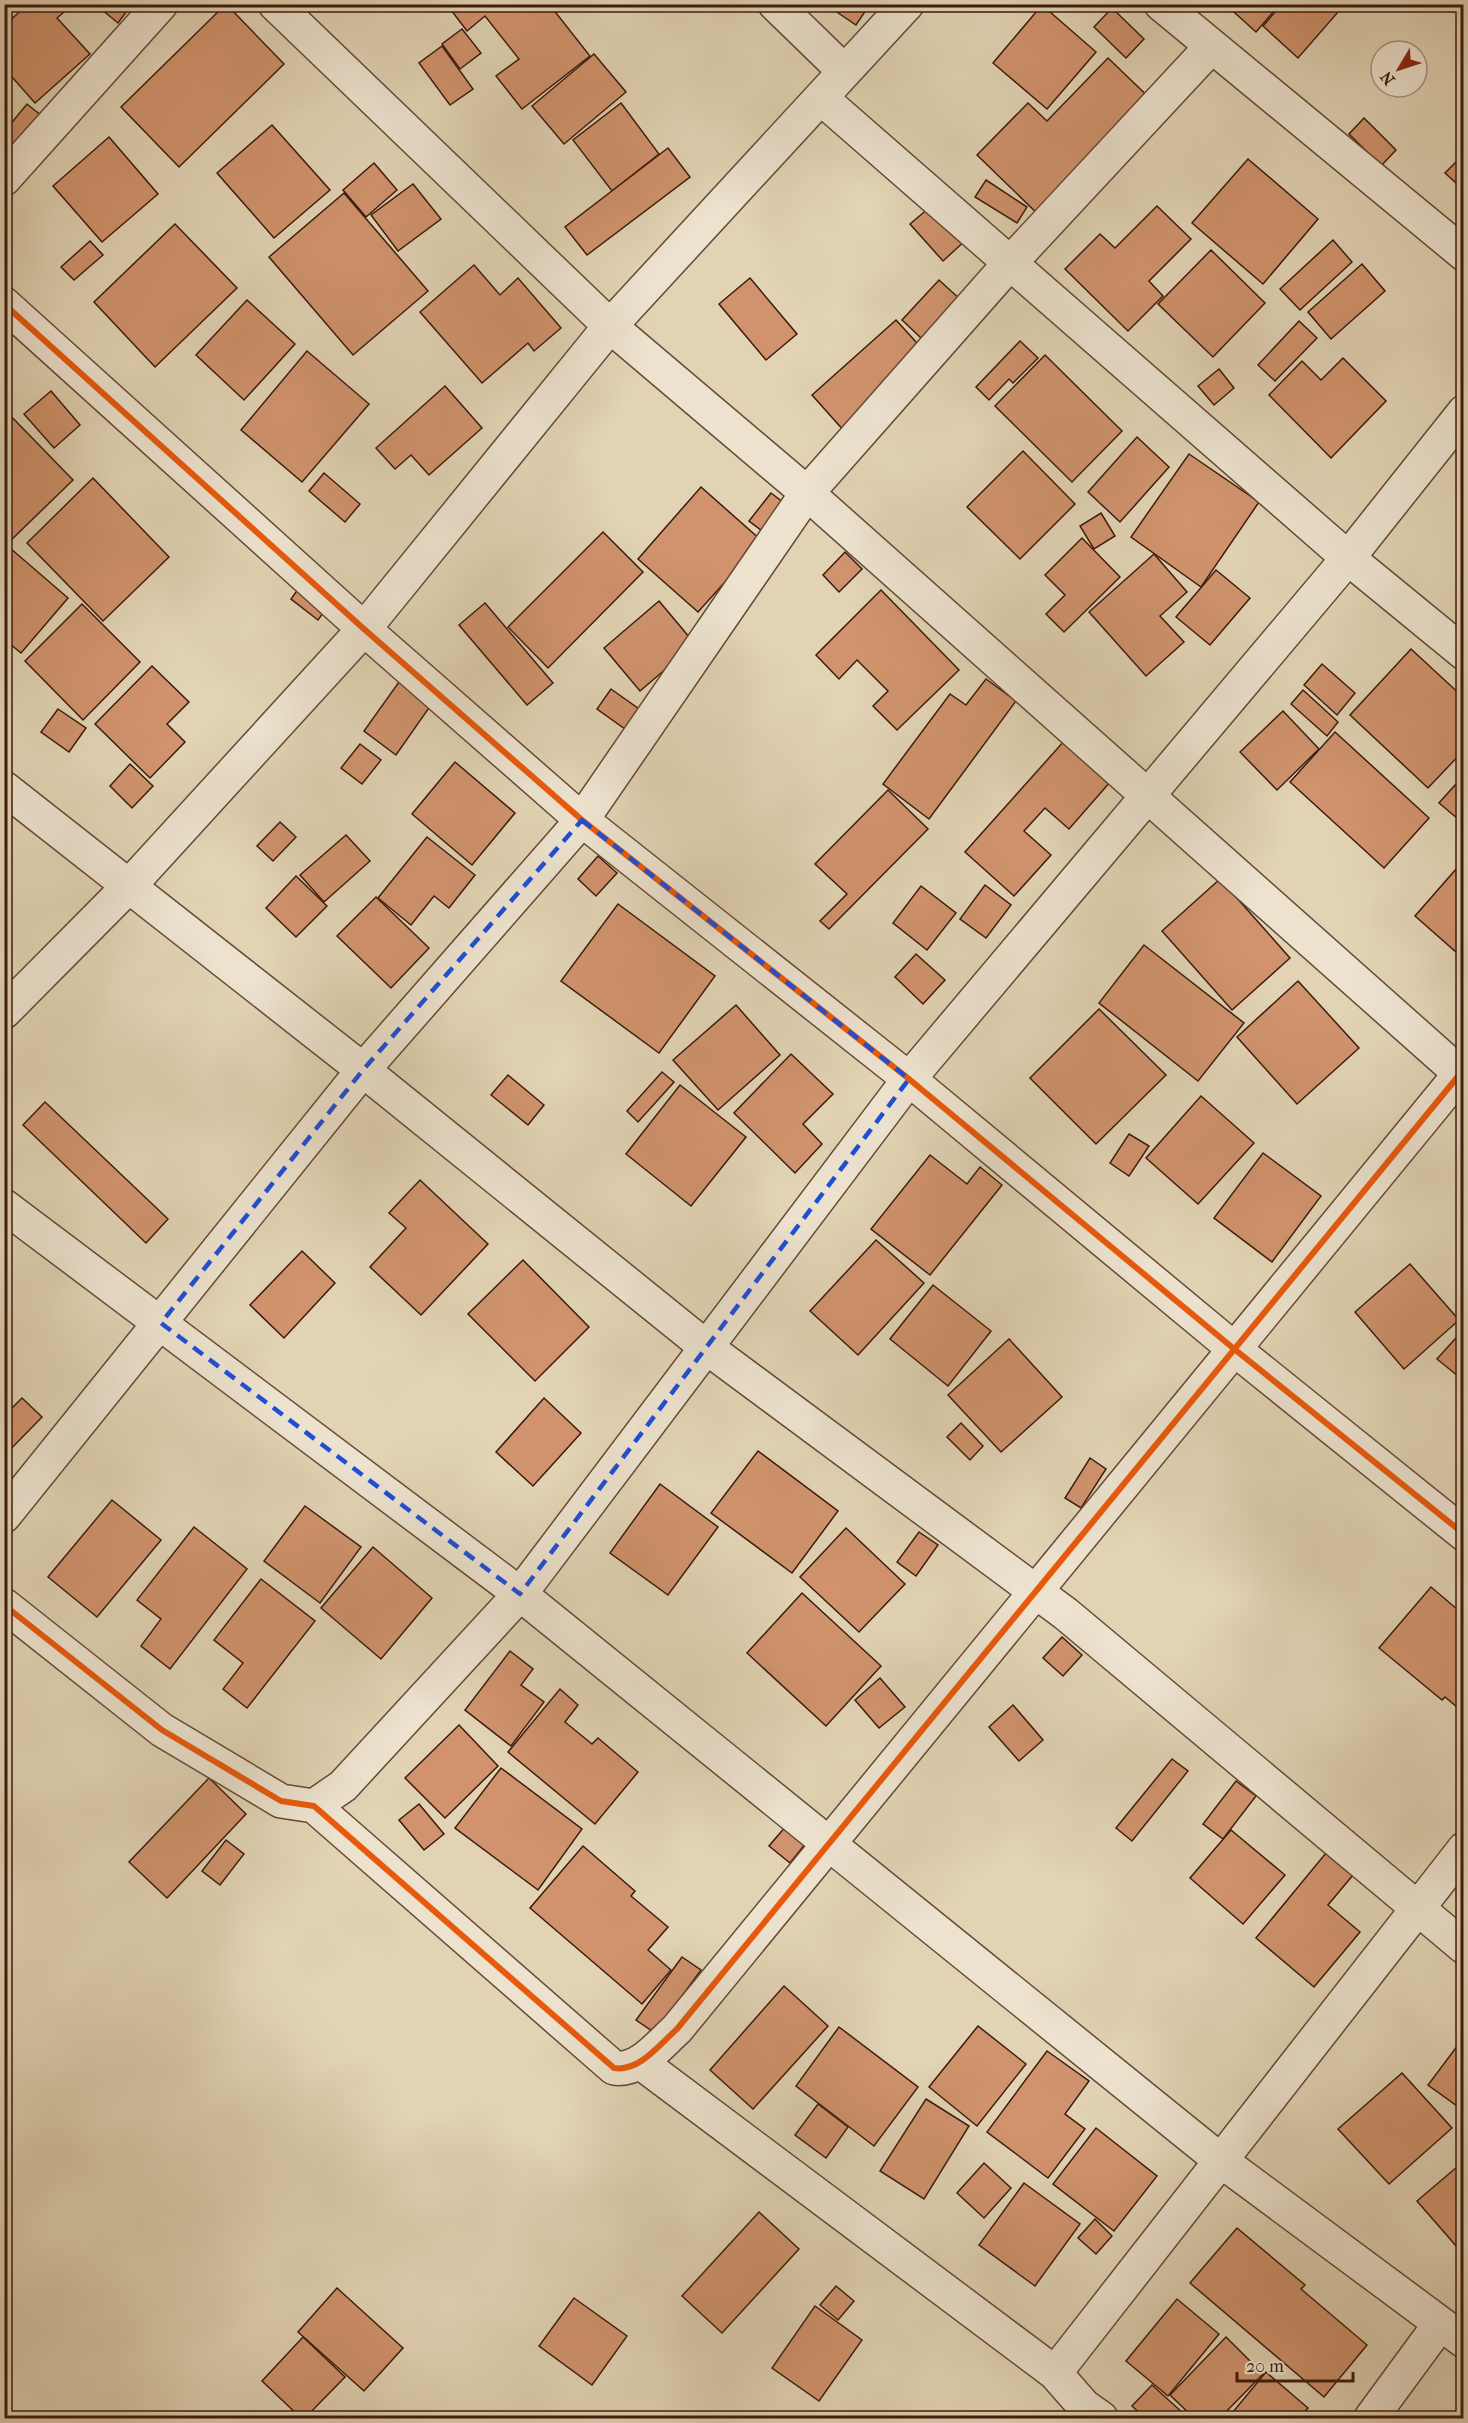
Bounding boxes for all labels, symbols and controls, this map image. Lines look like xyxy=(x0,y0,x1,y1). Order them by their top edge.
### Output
north arrow xyxy=(1369,39,1429,99)
text: N xyxy=(1376,67,1399,89)
scale bar xyxy=(1237,2345,1352,2383)
text: 20 m xyxy=(1246,2356,1284,2377)

